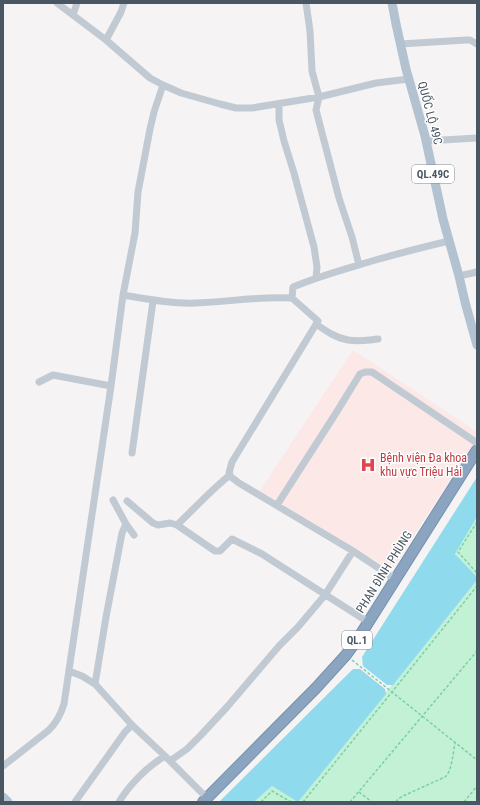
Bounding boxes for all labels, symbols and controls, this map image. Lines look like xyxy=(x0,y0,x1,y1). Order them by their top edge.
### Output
street label: QUỐC LỘ 49C xyxy=(415,79,447,146)
road number: QL.49C xyxy=(412,165,454,183)
place label: Bệnh viện Đa khoa khu vực Triệu Hải xyxy=(380,451,467,479)
hospital icon: Bệnh viện Đa khoa khu vực Triệu Hải xyxy=(359,456,377,474)
street label: PHAN ĐÌNH PHÙNG xyxy=(352,528,415,616)
road number: QL.1 xyxy=(342,631,372,649)

